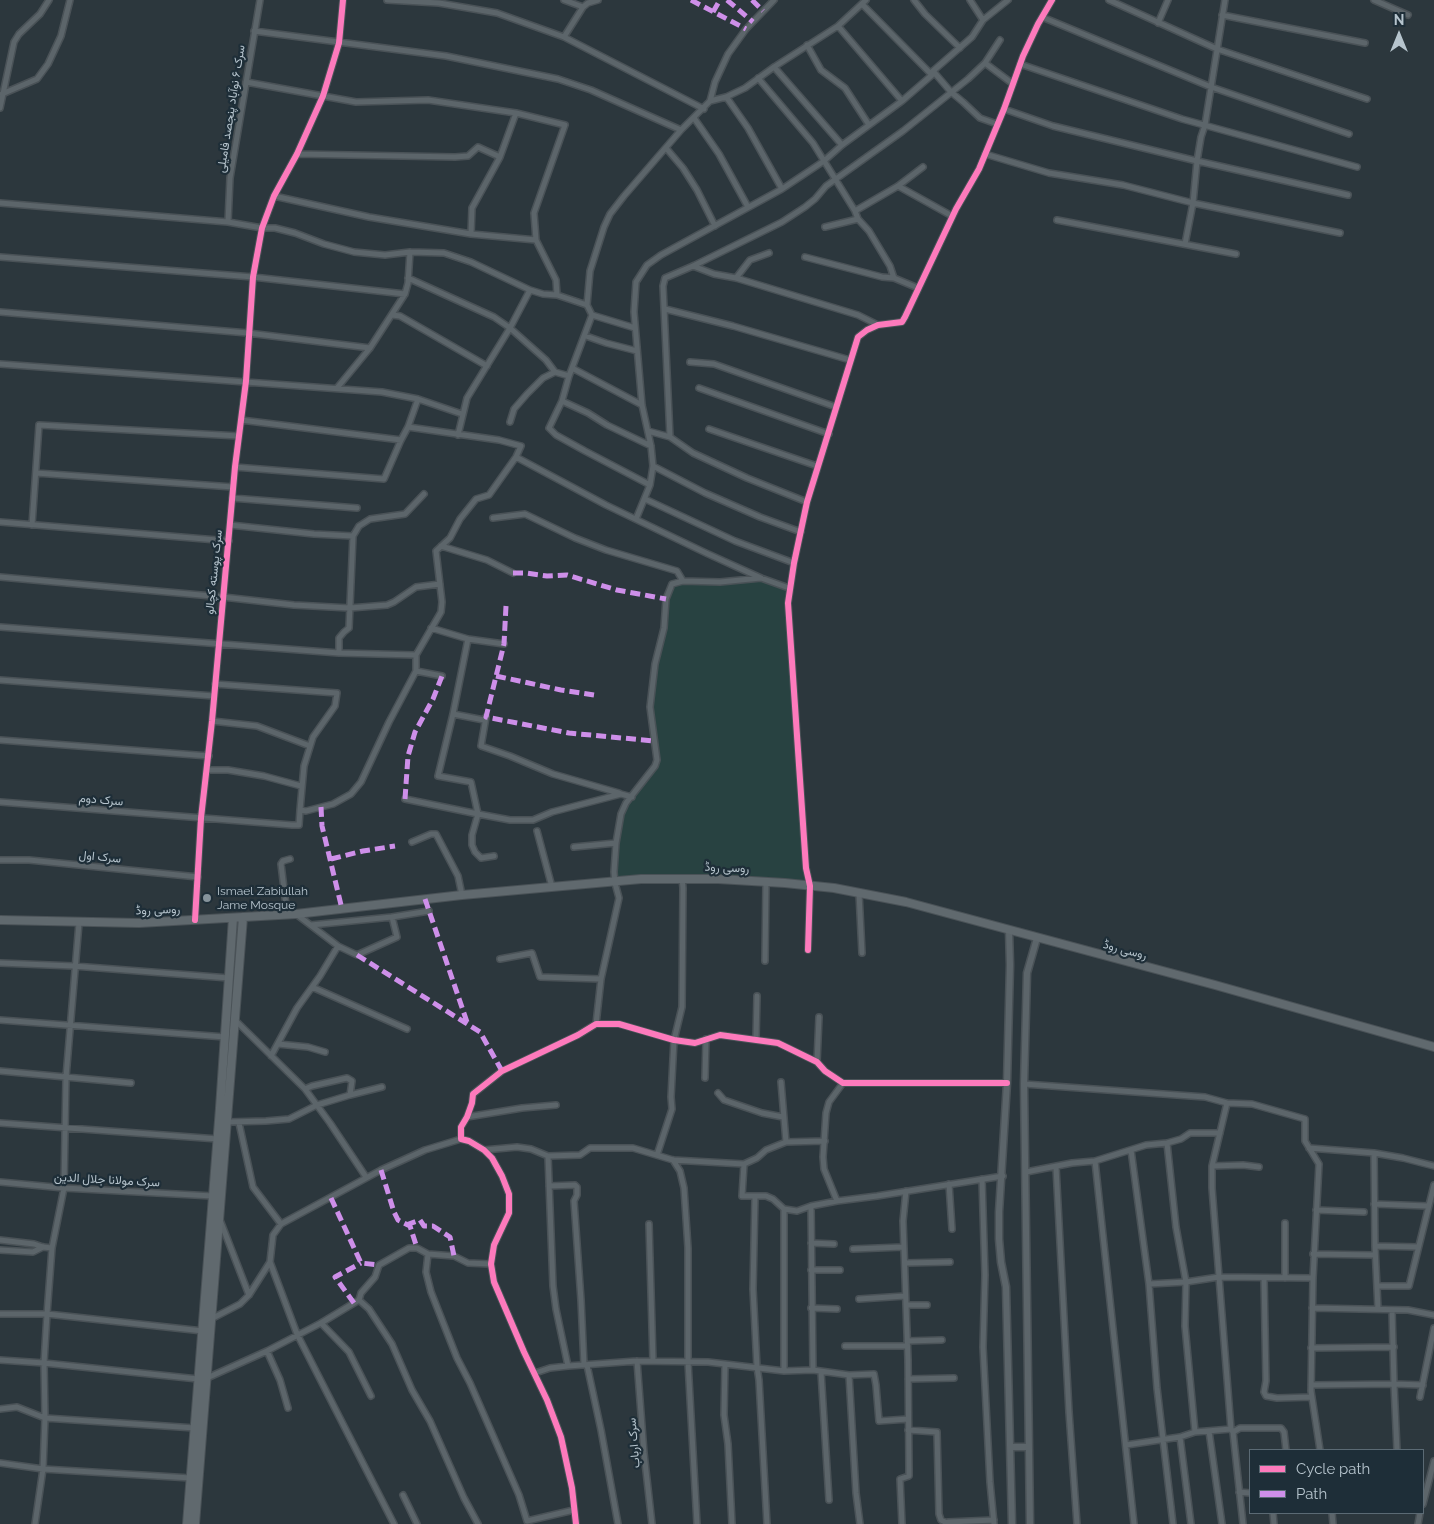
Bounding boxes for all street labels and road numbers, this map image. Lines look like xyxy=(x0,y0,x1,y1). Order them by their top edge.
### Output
street label: سرک ۶ نوآباد پنجصد فامیلی xyxy=(214,44,248,174)
street label: سرک پوسته کچالو xyxy=(202,529,226,615)
street label: سرک دوم xyxy=(78,791,124,809)
street label: سرک اول xyxy=(78,848,122,866)
street label: روسی روڈ xyxy=(704,860,750,876)
street label: روسی روڈ xyxy=(135,902,181,918)
street label: روسی روڈ xyxy=(1102,937,1148,963)
street label: سرک مولانا جلال الدین xyxy=(54,1170,160,1190)
street label: سرک ارباب xyxy=(625,1417,643,1469)

